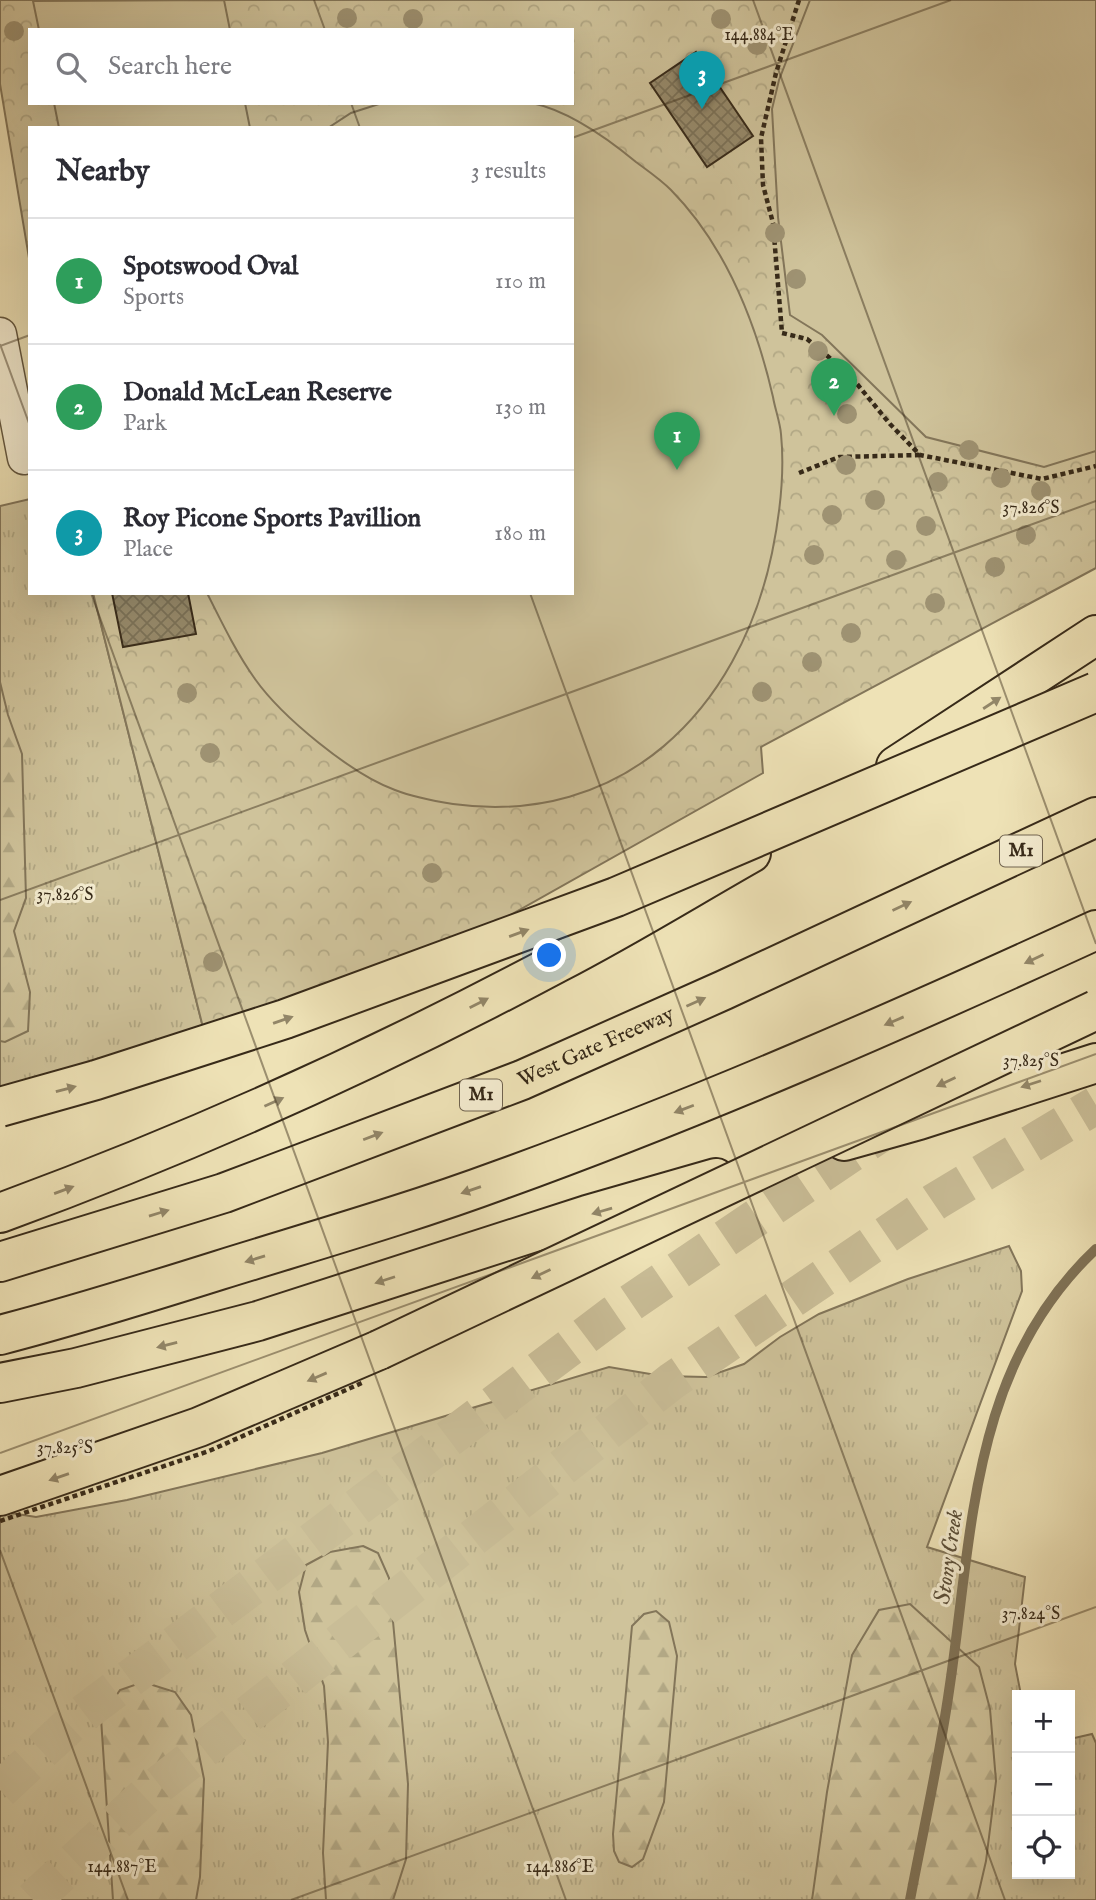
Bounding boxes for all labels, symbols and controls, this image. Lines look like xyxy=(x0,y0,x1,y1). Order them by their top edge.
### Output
text: 144.884°E xyxy=(724,24,794,47)
search box xyxy=(28,28,574,105)
icon: search xyxy=(52,48,90,86)
text: Search here xyxy=(108,50,232,83)
pin: 3 xyxy=(679,51,725,109)
text: Nearby xyxy=(56,153,149,191)
text: 3 results xyxy=(471,157,546,186)
text: Spotswood Oval xyxy=(123,250,298,283)
text: 1 xyxy=(75,267,83,296)
text: 110 m xyxy=(495,267,546,296)
text: Sports xyxy=(123,283,184,312)
pin: 2 xyxy=(811,358,857,416)
text: Donald McLean Reserve xyxy=(123,376,392,409)
text: 2 xyxy=(74,393,84,422)
text: 130 m xyxy=(495,393,546,422)
text: Park xyxy=(123,409,167,438)
pin: 1 xyxy=(654,412,700,470)
text: 37.826°S xyxy=(1002,497,1060,520)
text: Roy Picone Sports Pavillion xyxy=(123,502,421,535)
text: 3 xyxy=(75,519,83,548)
text: 180 m xyxy=(494,519,546,548)
text: Place xyxy=(123,535,173,564)
one-way arrow xyxy=(983,696,1001,710)
road number: M1 xyxy=(1000,836,1042,866)
text: 37.826°S xyxy=(36,884,94,907)
one-way arrow xyxy=(892,900,912,912)
one-way arrow xyxy=(509,927,530,938)
your location xyxy=(532,938,566,972)
one-way arrow xyxy=(1024,953,1044,965)
one-way arrow xyxy=(686,997,707,1008)
one-way arrow xyxy=(469,998,489,1009)
street label: West Gate Freeway xyxy=(514,1000,679,1094)
one-way arrow xyxy=(272,1014,293,1025)
one-way arrow xyxy=(883,1016,904,1027)
text: 37.825°S xyxy=(1003,1050,1059,1073)
one-way arrow xyxy=(936,1076,956,1087)
road number: M1 xyxy=(460,1079,502,1110)
one-way arrow xyxy=(1020,1079,1041,1090)
one-way arrow xyxy=(56,1083,77,1093)
one-way arrow xyxy=(264,1096,284,1108)
one-way arrow xyxy=(673,1104,694,1115)
one-way arrow xyxy=(362,1131,383,1142)
one-way arrow xyxy=(54,1184,75,1195)
one-way arrow xyxy=(461,1185,482,1196)
one-way arrow xyxy=(591,1207,612,1217)
one-way arrow xyxy=(149,1208,170,1218)
one-way arrow xyxy=(244,1255,265,1265)
one-way arrow xyxy=(531,1268,551,1279)
one-way arrow xyxy=(374,1276,395,1286)
one-way arrow xyxy=(156,1340,178,1351)
one-way arrow xyxy=(306,1372,327,1383)
text: 37.825°S xyxy=(37,1437,93,1460)
one-way arrow xyxy=(48,1472,69,1483)
water label: Stony Creek xyxy=(928,1508,970,1606)
text: 37.824°S xyxy=(1002,1603,1060,1626)
map controls xyxy=(1012,1690,1075,1879)
button: + xyxy=(1012,1690,1075,1753)
button: − xyxy=(1012,1753,1075,1816)
button: locate xyxy=(1012,1816,1075,1879)
text: 144.887°E xyxy=(87,1856,157,1879)
text: 144.886°E xyxy=(526,1856,594,1879)

